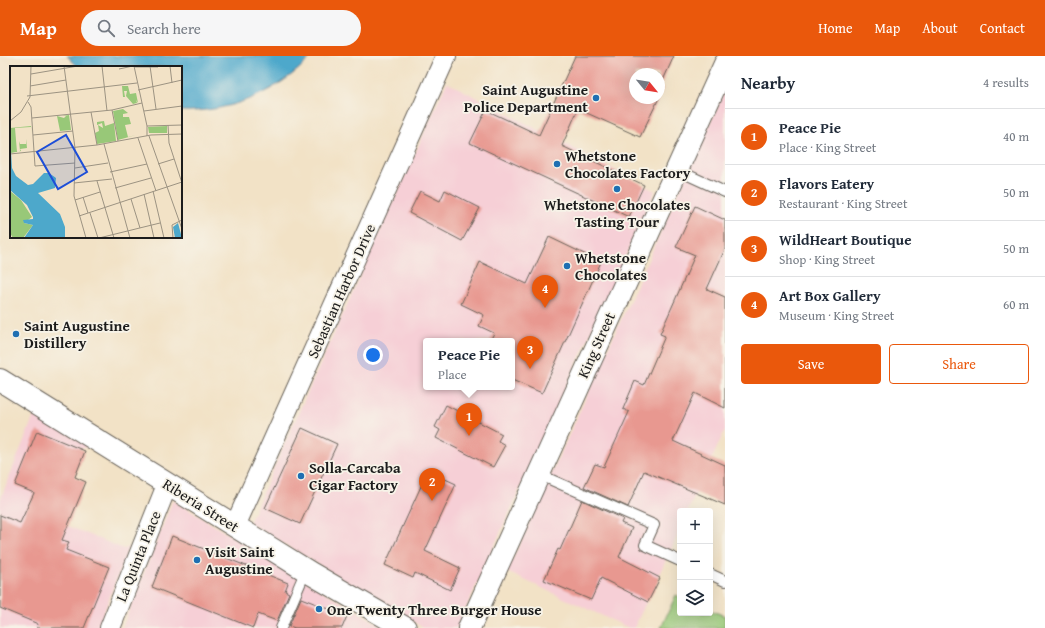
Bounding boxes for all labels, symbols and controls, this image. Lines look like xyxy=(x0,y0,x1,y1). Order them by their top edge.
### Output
search box xyxy=(81,10,361,46)
text: Map xyxy=(20,14,57,42)
icon: search xyxy=(95,17,117,39)
text: Search here xyxy=(127,18,201,39)
text: Home xyxy=(818,18,853,38)
text: Map xyxy=(875,18,900,38)
text: About xyxy=(922,18,958,38)
text: Contact xyxy=(980,18,1025,38)
inset map xyxy=(10,66,182,238)
north arrow xyxy=(629,68,665,104)
text: Nearby xyxy=(741,70,795,95)
text: 4 results xyxy=(983,73,1029,92)
place label: Saint Augustine Police Department xyxy=(464,79,588,117)
marker: Saint Augustine Police Department xyxy=(591,93,601,103)
text: Peace Pie xyxy=(779,117,841,138)
text: 1 xyxy=(751,127,757,146)
text: 40 m xyxy=(1003,127,1029,146)
text: Place · King Street xyxy=(779,138,876,157)
place label: Whetstone Chocolates Factory xyxy=(565,145,691,183)
marker: Whetstone Chocolates Factory xyxy=(552,159,562,169)
text: Flavors Eatery xyxy=(779,173,874,194)
text: 2 xyxy=(751,183,757,202)
text: 50 m xyxy=(1003,183,1029,202)
marker: Whetstone Chocolates Tasting Tour xyxy=(612,184,622,194)
place label: Whetstone Chocolates Tasting Tour xyxy=(544,194,690,232)
text: Restaurant · King Street xyxy=(779,194,908,213)
street label: Sebastian Harbor Drive xyxy=(302,220,380,362)
text: WildHeart Boutique xyxy=(779,229,912,250)
text: 3 xyxy=(751,239,757,258)
text: 50 m xyxy=(1003,239,1029,258)
place label: Whetstone Chocolates xyxy=(575,247,647,285)
text: Shop · King Street xyxy=(779,250,875,269)
marker: Whetstone Chocolates xyxy=(562,261,572,271)
pin: 4 xyxy=(532,275,558,308)
text: Art Box Gallery xyxy=(779,285,881,306)
text: 4 xyxy=(751,295,757,314)
text: 60 m xyxy=(1003,295,1029,314)
text: Museum · King Street xyxy=(779,306,894,325)
street label: King Street xyxy=(572,308,620,381)
place label: Saint Augustine Distillery xyxy=(24,315,130,353)
marker: Saint Augustine Distillery xyxy=(11,329,21,339)
pin: 3 xyxy=(517,336,543,369)
popup xyxy=(423,338,515,390)
text: Peace Pie xyxy=(438,344,500,365)
button: Save xyxy=(741,344,881,384)
button: Share xyxy=(889,344,1029,384)
your location xyxy=(363,345,383,365)
text: Place xyxy=(438,365,467,384)
pin: 1 xyxy=(456,403,482,436)
place label: Solla-Carcaba Cigar Factory xyxy=(309,457,401,495)
pin: 2 xyxy=(419,468,445,501)
marker: Solla-Carcaba Cigar Factory xyxy=(296,471,306,481)
street label: Riberia Street xyxy=(159,473,244,537)
street label: La Quinta Place xyxy=(110,507,166,605)
map controls xyxy=(677,508,713,616)
button: + xyxy=(677,508,713,544)
place label: Visit Saint Augustine xyxy=(205,541,275,579)
button: − xyxy=(677,544,713,580)
marker: Visit Saint Augustine xyxy=(192,555,202,565)
button: layers xyxy=(677,580,713,616)
place label: One Twenty Three Burger House xyxy=(327,599,542,620)
marker: One Twenty Three Burger House xyxy=(314,604,324,614)

